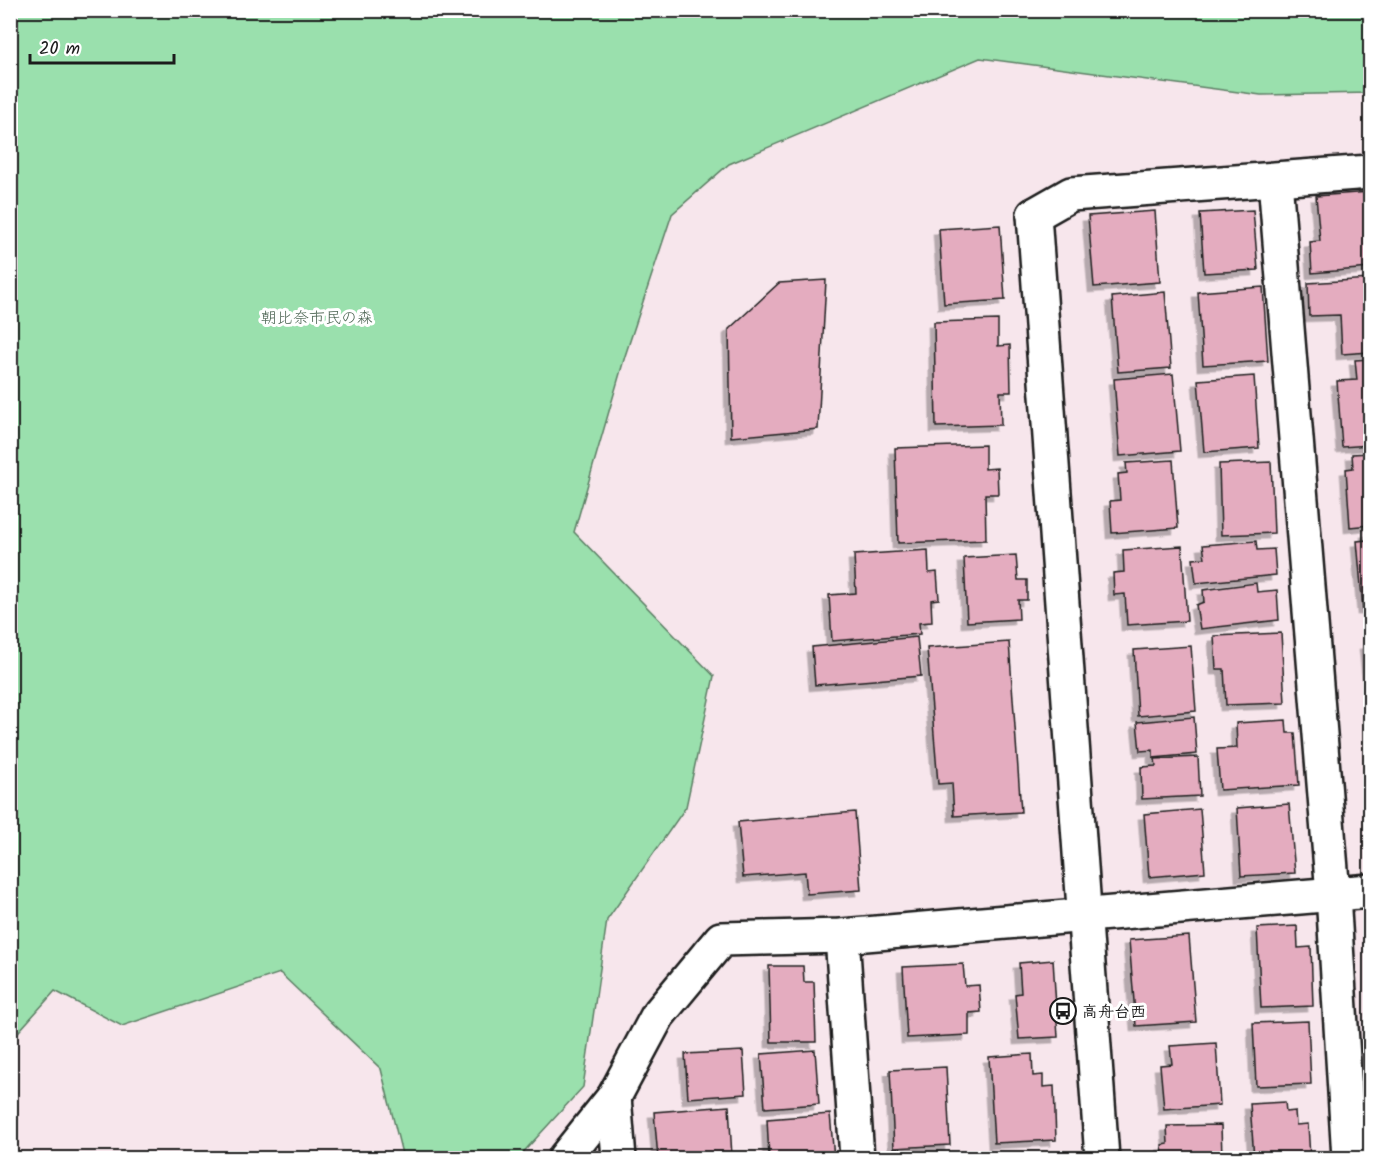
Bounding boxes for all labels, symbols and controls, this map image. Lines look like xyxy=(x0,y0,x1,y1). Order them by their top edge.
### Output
scale bar xyxy=(30,27,174,65)
text: 20 m xyxy=(39,35,80,64)
park label: 朝比奈市民の森 xyxy=(261,306,373,331)
bus stop icon: 高舟台西 xyxy=(1048,996,1078,1026)
place label: 高舟台西 xyxy=(1082,1000,1146,1025)

